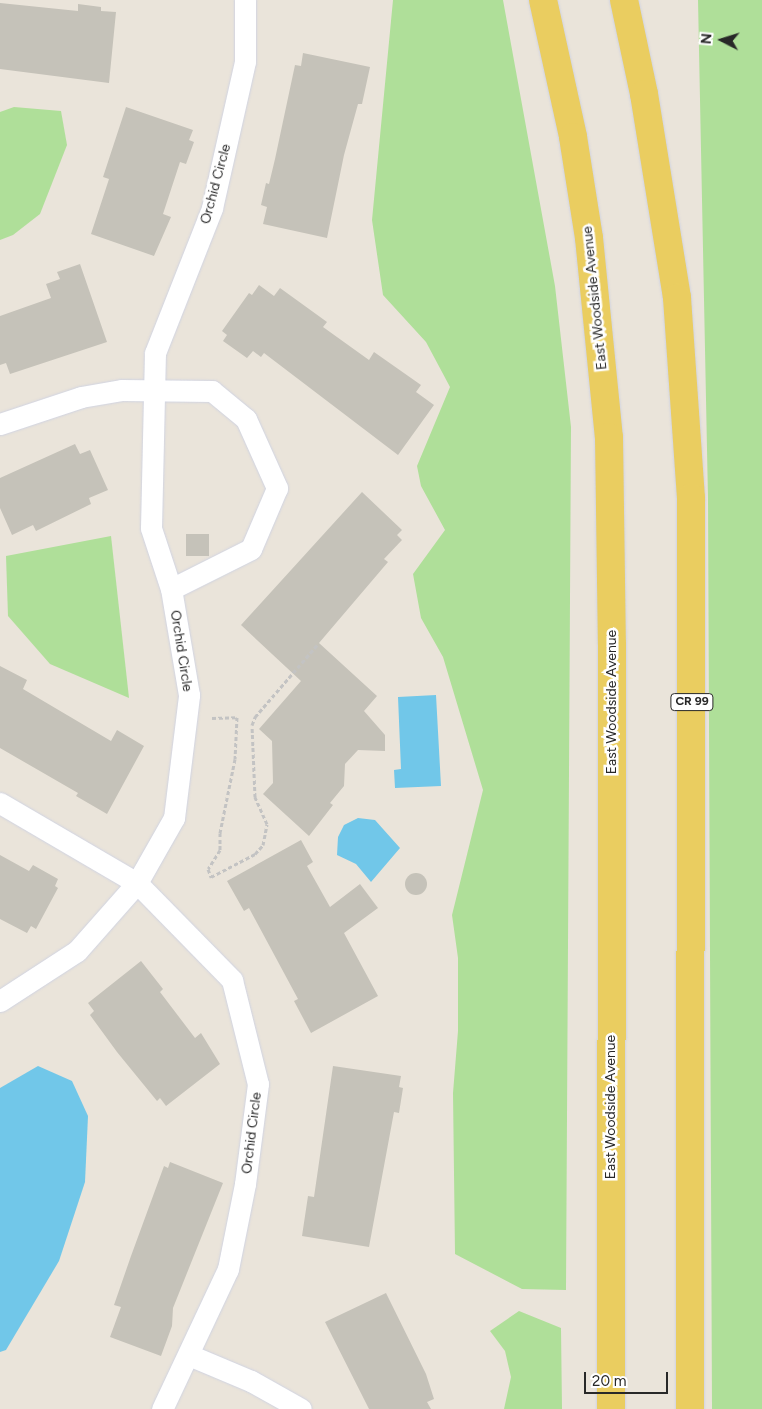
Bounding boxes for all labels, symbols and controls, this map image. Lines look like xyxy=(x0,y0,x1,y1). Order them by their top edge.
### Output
north arrow xyxy=(697,15,747,65)
text: N xyxy=(698,33,715,45)
street label: Orchid Circle xyxy=(197,142,235,226)
street label: East Woodside Avenue xyxy=(579,225,611,371)
street label: Orchid Circle xyxy=(166,609,196,693)
street label: East Woodside Avenue xyxy=(604,630,620,774)
road number: CR 99 xyxy=(670,692,714,712)
street label: East Woodside Avenue xyxy=(603,1035,619,1179)
street label: Orchid Circle xyxy=(239,1091,265,1175)
scale bar xyxy=(587,1362,671,1394)
text: 20 m xyxy=(592,1372,626,1390)

